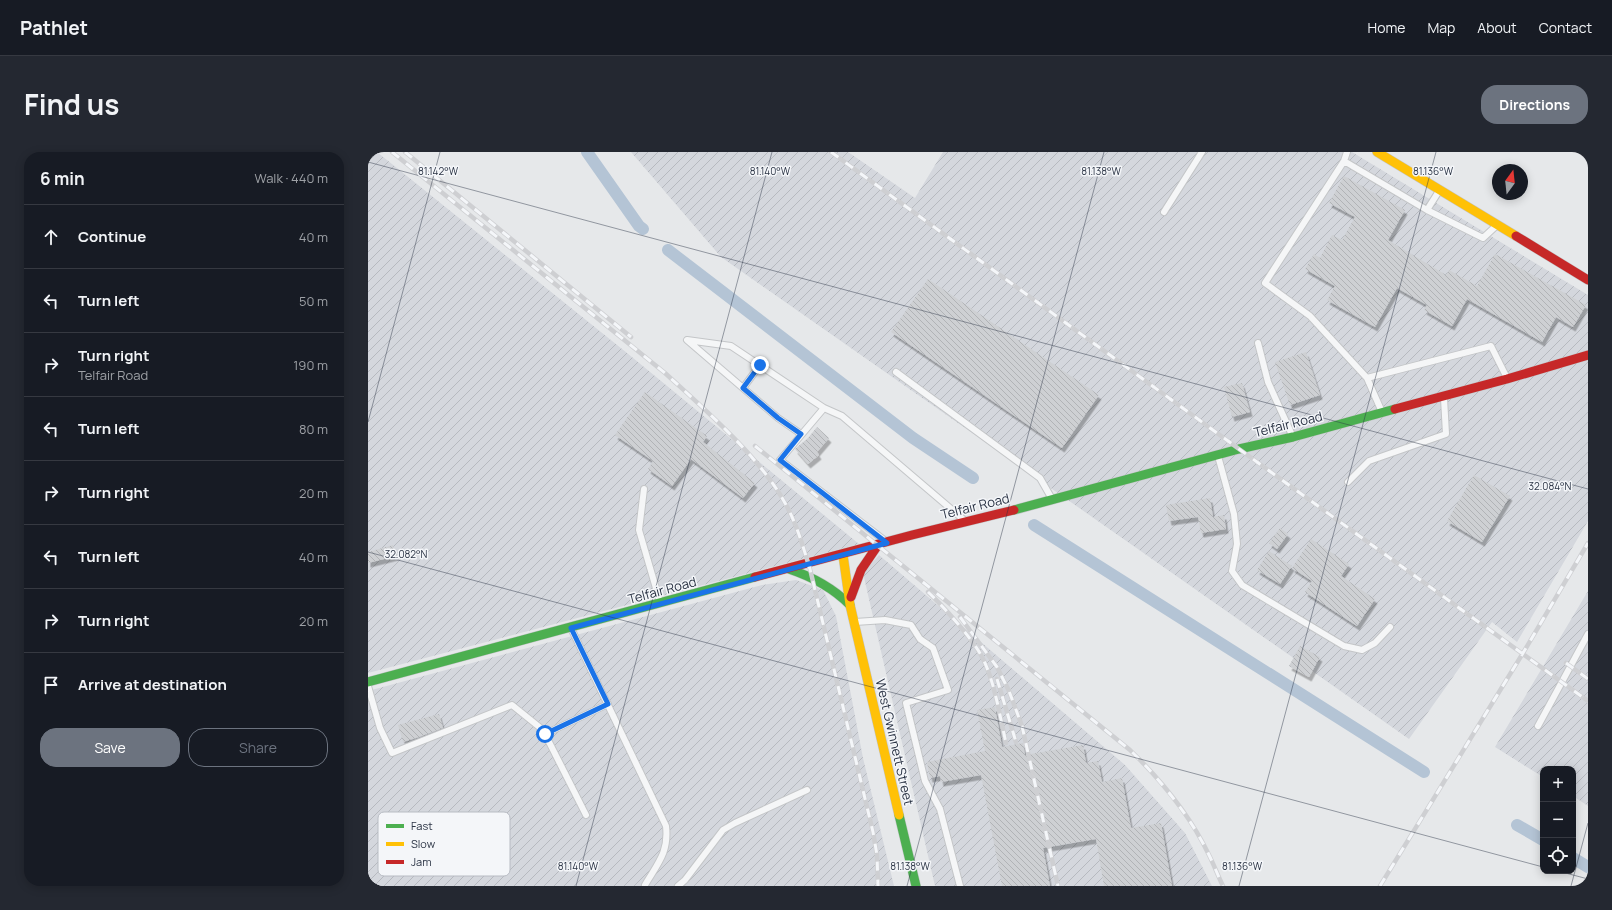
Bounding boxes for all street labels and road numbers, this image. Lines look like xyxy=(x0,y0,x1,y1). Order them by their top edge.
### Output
street label: Telfair Road xyxy=(1252,407,1324,441)
street label: Telfair Road xyxy=(939,489,1011,523)
street label: Telfair Road xyxy=(626,572,698,608)
street label: West Gwinnett Street xyxy=(872,677,918,807)

